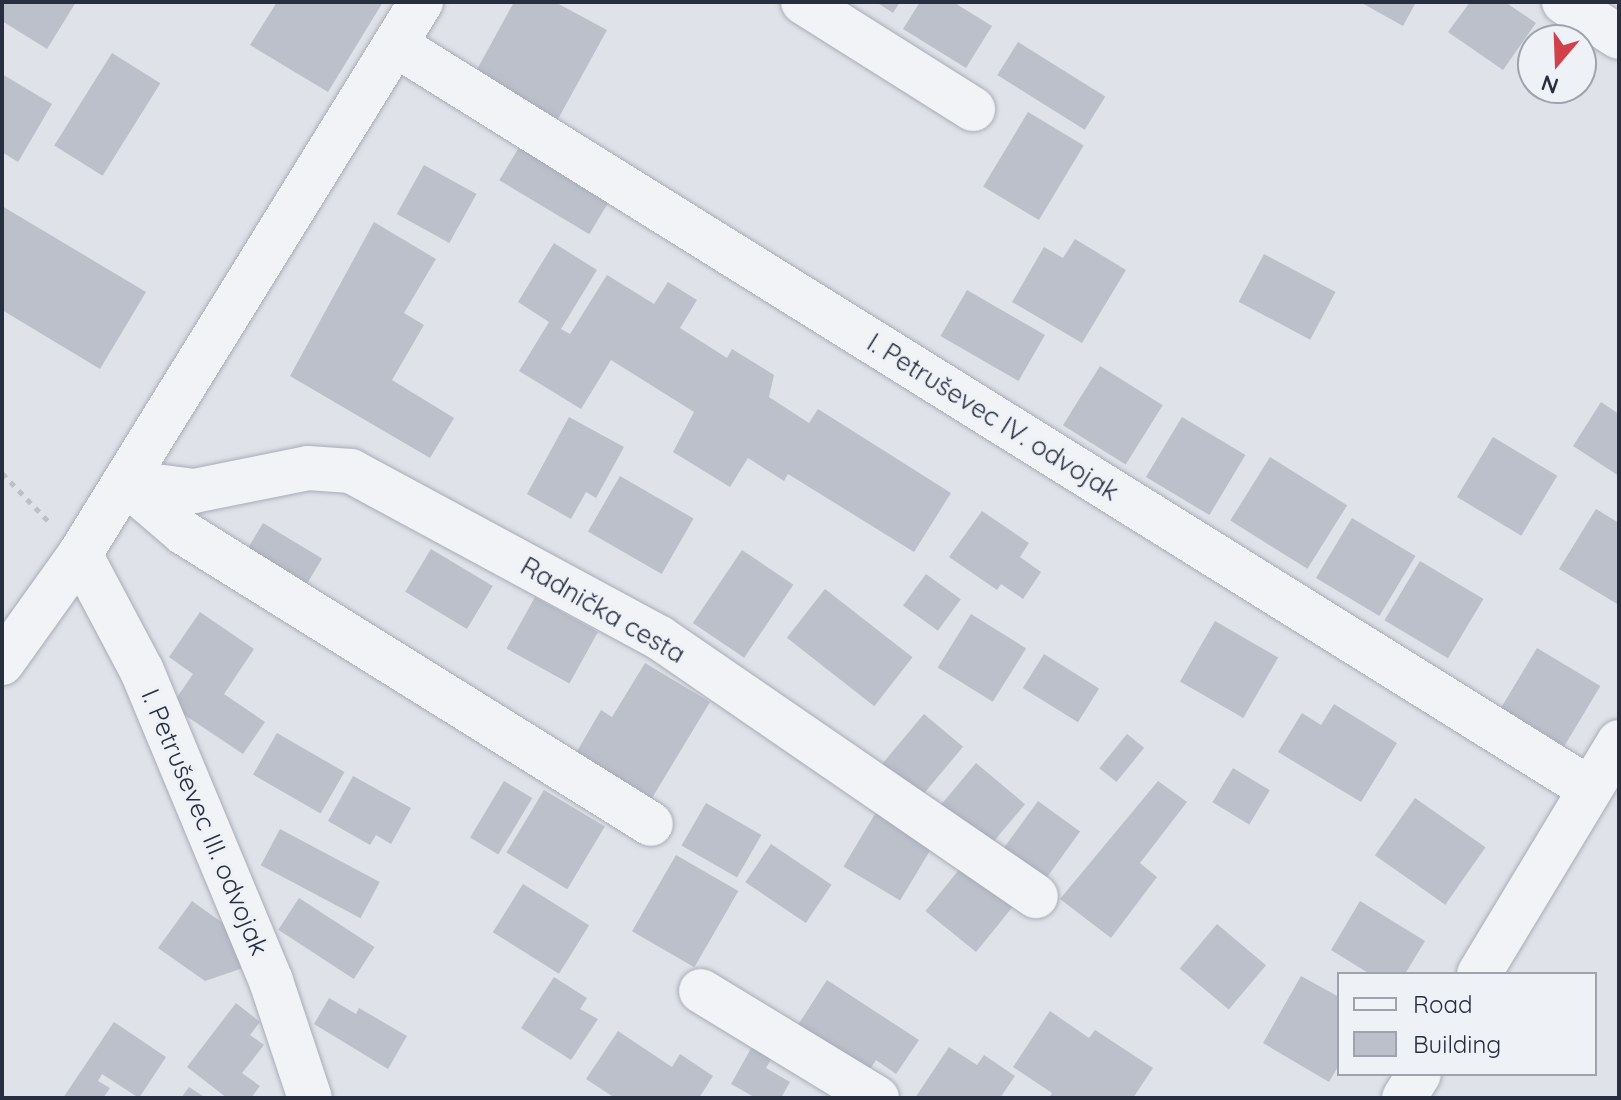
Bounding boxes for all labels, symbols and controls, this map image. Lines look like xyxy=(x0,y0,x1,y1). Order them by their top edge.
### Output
north arrow xyxy=(1517,24,1597,104)
text: N xyxy=(1538,69,1562,101)
street label: I. Petruševec IV. odvojak xyxy=(862,327,1124,507)
street label: Radnička cesta xyxy=(515,550,691,670)
street label: I. Petruševec III. odvojak xyxy=(135,684,275,960)
legend xyxy=(1337,972,1597,1076)
text: Road xyxy=(1413,989,1473,1019)
text: Building xyxy=(1413,1029,1501,1059)

